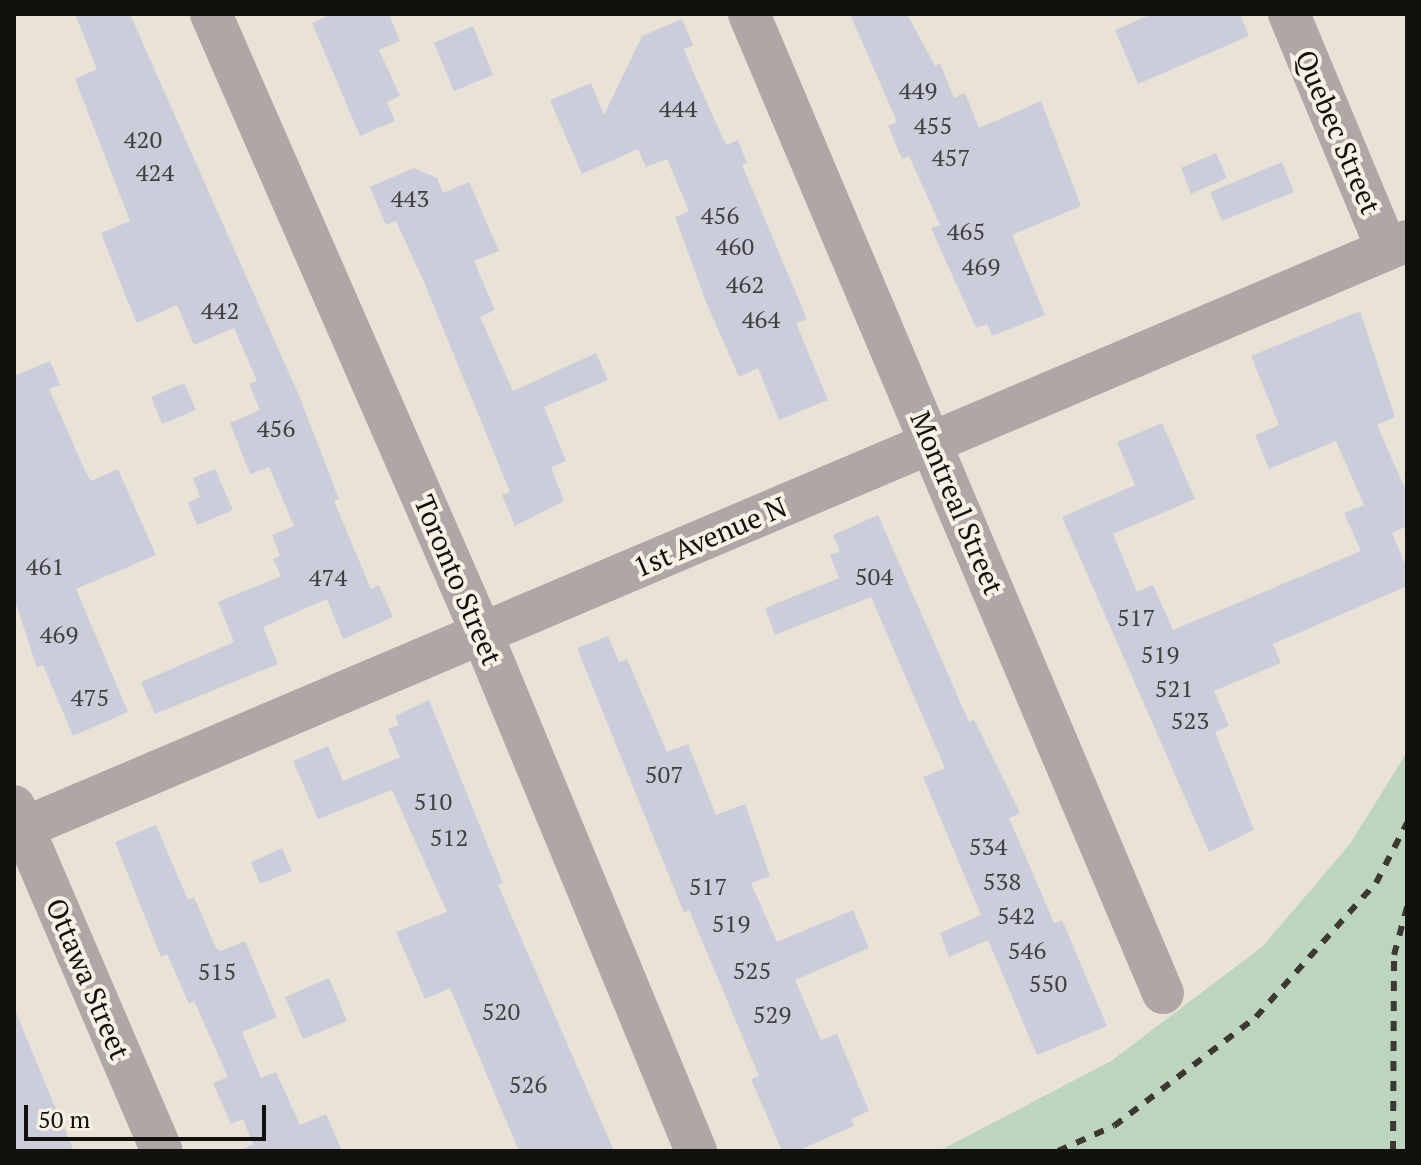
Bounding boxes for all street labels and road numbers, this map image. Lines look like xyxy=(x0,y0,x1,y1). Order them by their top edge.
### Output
street label: Quebec Street xyxy=(1288,45,1388,219)
street label: Montreal Street xyxy=(903,406,1011,600)
street label: Toronto Street xyxy=(407,490,509,670)
street label: 1st Avenue N xyxy=(628,490,792,584)
street label: Ottawa Street xyxy=(39,893,137,1065)

